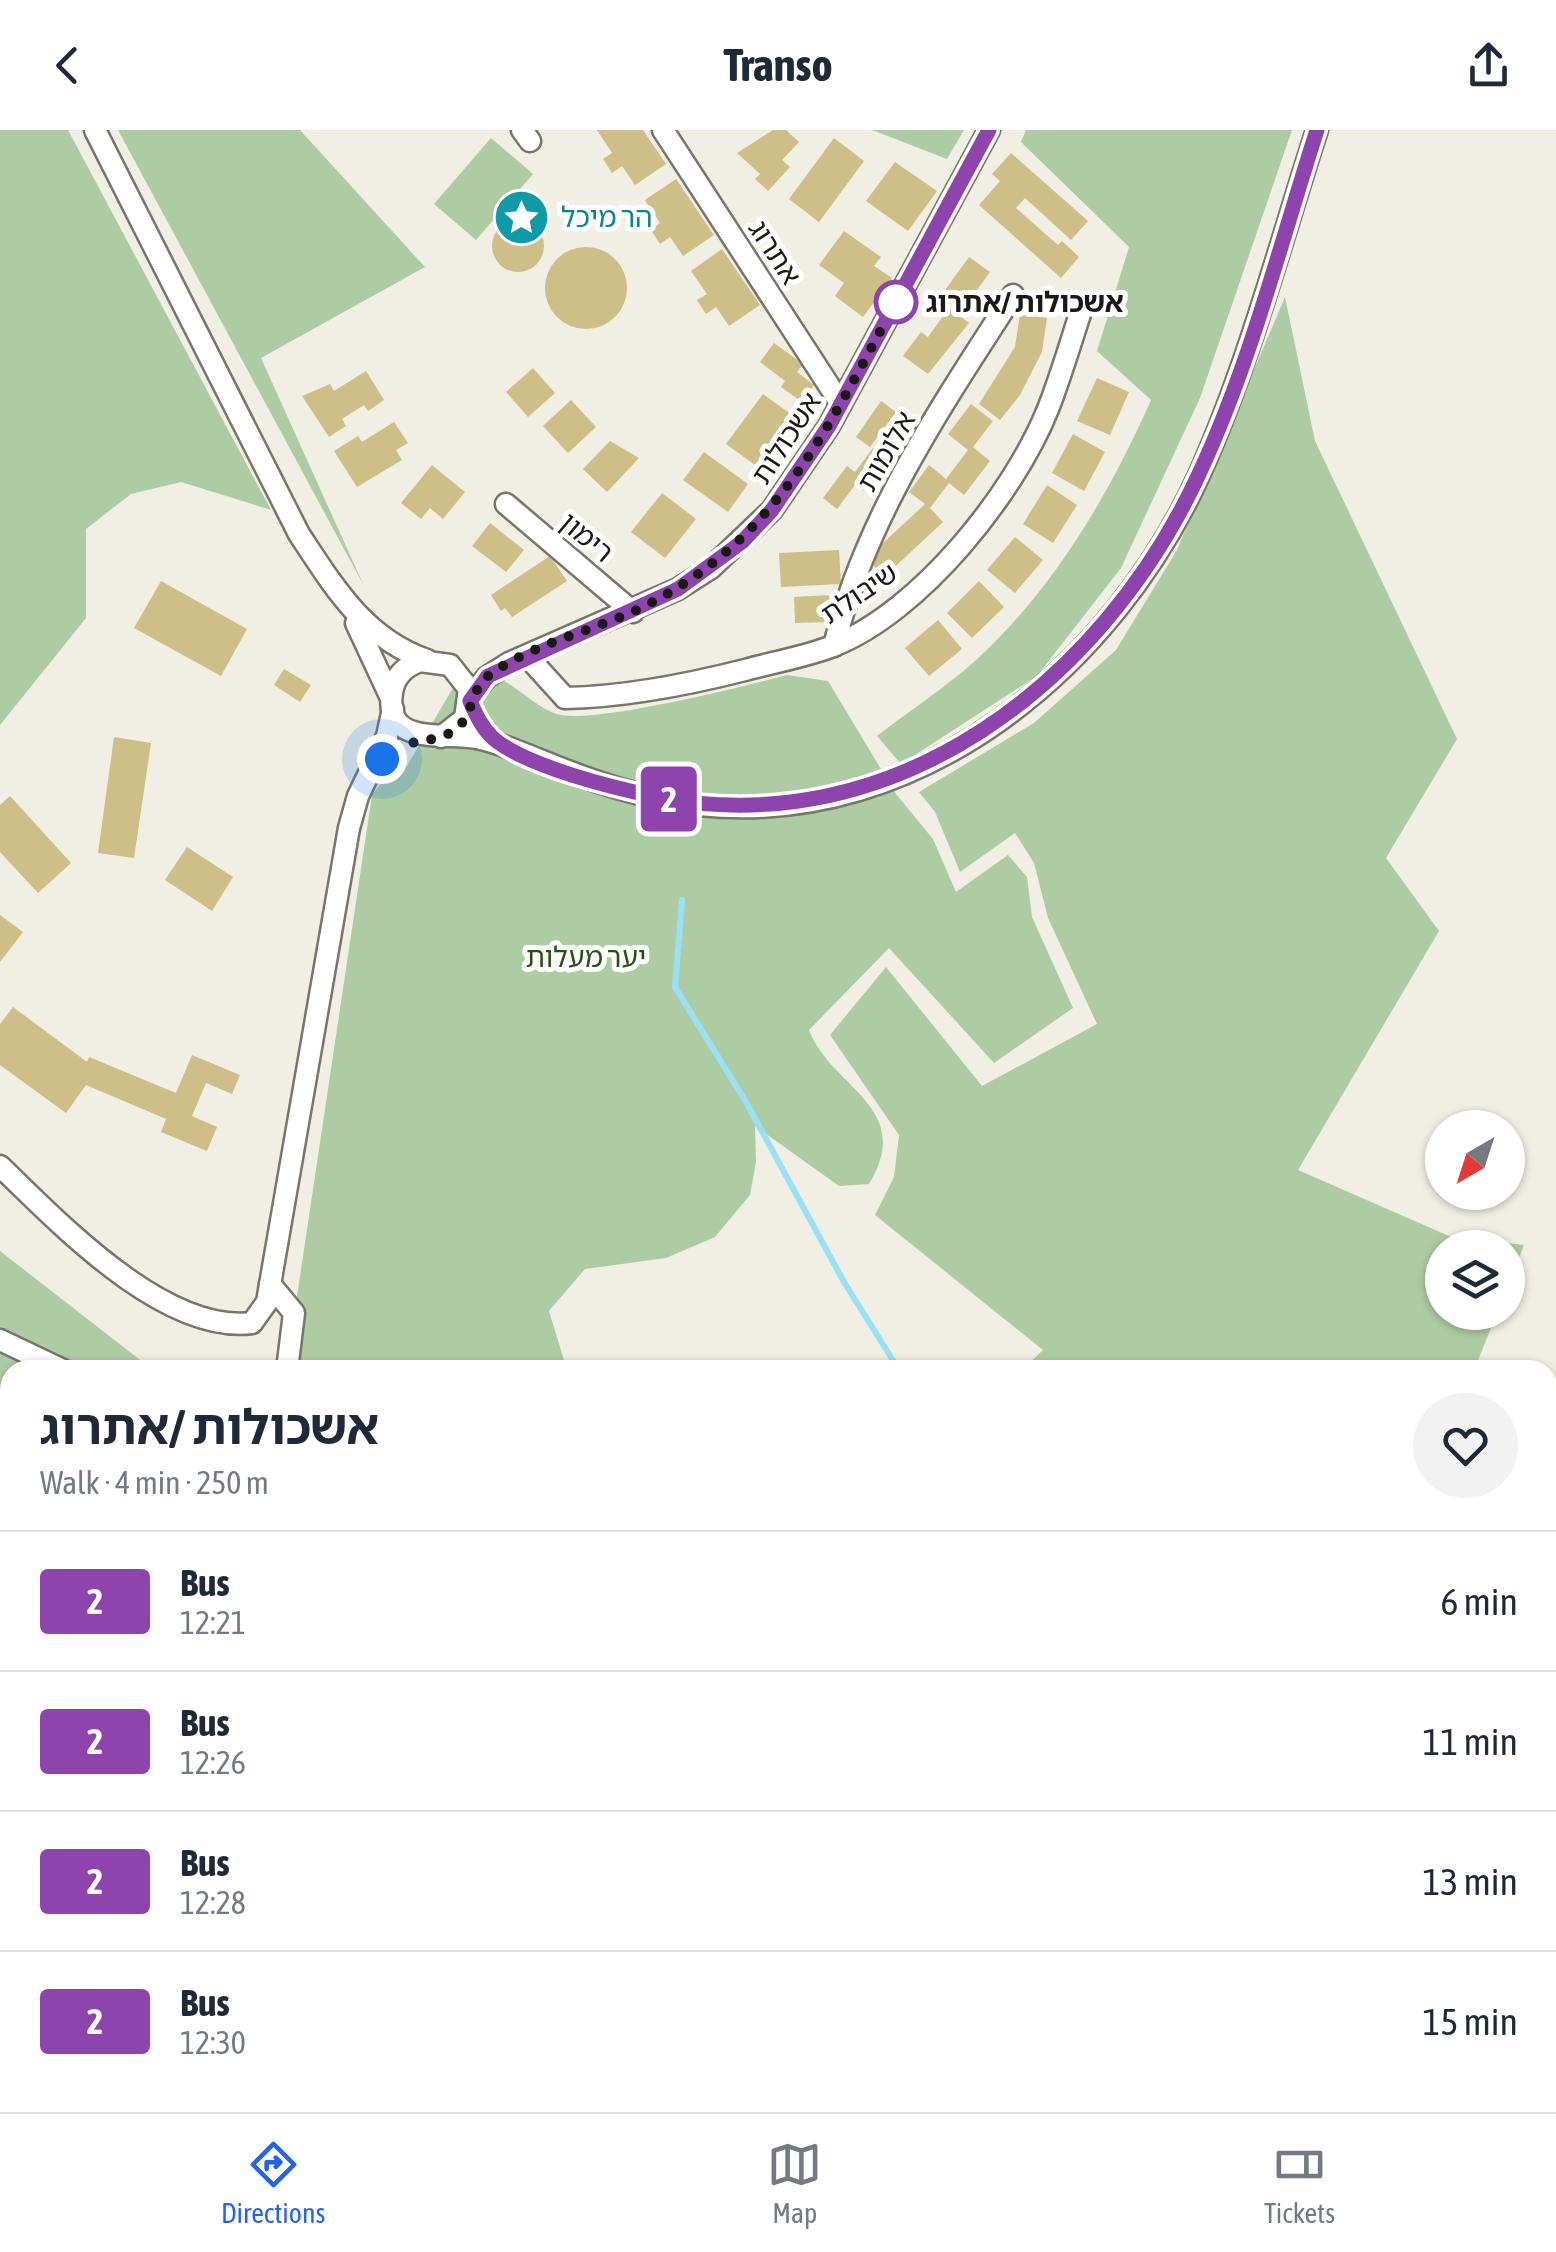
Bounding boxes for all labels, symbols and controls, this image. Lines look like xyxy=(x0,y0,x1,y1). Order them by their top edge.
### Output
icon: back xyxy=(40,38,95,93)
icon: share xyxy=(1461,38,1516,93)
text: Transo xyxy=(723,39,833,91)
place icon: הר מיכל xyxy=(492,187,552,247)
place label: הר מיכל xyxy=(561,201,653,233)
street label: אתרוג xyxy=(742,214,808,290)
marker: אשכולות /אתרוג xyxy=(875,281,917,323)
place label: אשכולות /אתרוג xyxy=(926,286,1124,318)
street label: אשכולות xyxy=(745,387,827,489)
street label: אלומות xyxy=(850,405,922,497)
street label: רימון xyxy=(554,506,620,568)
street label: שיבולת xyxy=(815,556,903,630)
your location xyxy=(357,734,407,784)
line badge: 2 xyxy=(636,766,702,832)
text: 2 xyxy=(661,779,677,819)
park label: יער מעלות xyxy=(526,941,646,973)
north arrow xyxy=(1425,1110,1525,1210)
map controls xyxy=(1425,1110,1525,1330)
button: layers xyxy=(1425,1230,1525,1330)
button: heart xyxy=(1413,1393,1518,1498)
text: אשכולות /אתרוג xyxy=(40,1399,379,1454)
text: Walk · 4 min · 250 m xyxy=(40,1464,269,1501)
text: Bus xyxy=(180,1561,230,1604)
text: 6 min xyxy=(1440,1580,1518,1623)
text: 2 xyxy=(87,1581,103,1621)
text: 12:21 xyxy=(180,1604,246,1641)
text: Bus xyxy=(180,1701,230,1744)
text: 11 min xyxy=(1423,1720,1518,1763)
text: 2 xyxy=(87,1721,103,1761)
text: 12:26 xyxy=(180,1744,246,1781)
text: Bus xyxy=(180,1841,230,1884)
text: 13 min xyxy=(1423,1860,1518,1903)
text: 2 xyxy=(87,1861,103,1901)
text: 12:28 xyxy=(180,1884,246,1921)
text: Bus xyxy=(180,1981,230,2024)
text: 15 min xyxy=(1423,2000,1518,2043)
text: 2 xyxy=(87,2001,103,2041)
text: 12:30 xyxy=(180,2024,246,2061)
tab: Directions xyxy=(221,2137,325,2229)
tab: Map xyxy=(767,2137,822,2229)
tab: Tickets xyxy=(1264,2137,1335,2229)

